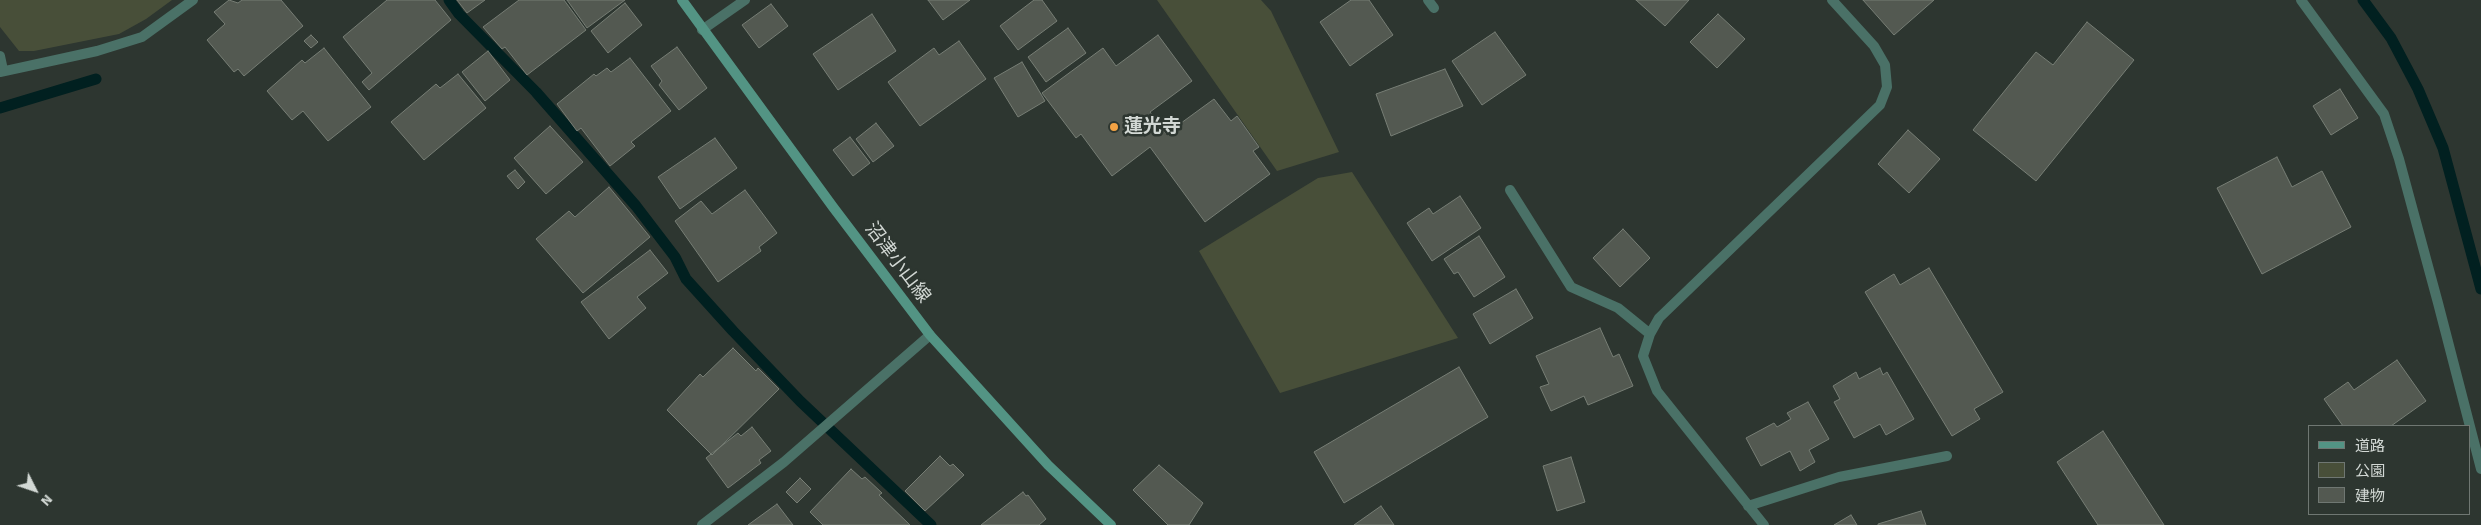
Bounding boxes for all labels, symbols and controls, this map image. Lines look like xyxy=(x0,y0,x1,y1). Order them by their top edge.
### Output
place label: 蓮光寺 xyxy=(1124,116,1181,138)
marker: 蓮光寺 xyxy=(1108,121,1120,133)
street label: 沼津小山線 xyxy=(859,218,935,308)
legend xyxy=(2308,425,2471,515)
text: 道路 xyxy=(2355,437,2385,455)
text: 公園 xyxy=(2355,462,2385,480)
north arrow xyxy=(10,465,60,515)
text: 建物 xyxy=(2355,487,2385,505)
text: N xyxy=(37,491,56,509)

